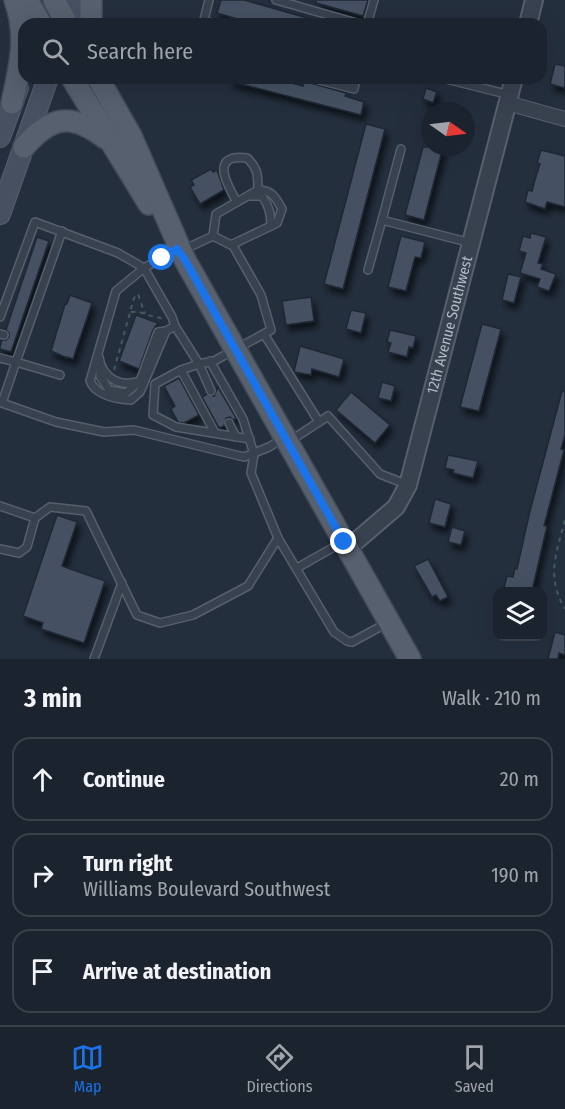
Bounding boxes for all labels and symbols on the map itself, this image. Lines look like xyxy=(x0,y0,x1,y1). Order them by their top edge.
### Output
north arrow xyxy=(421,102,475,156)
route start xyxy=(148,244,174,270)
street label: 12th Avenue Southwest xyxy=(423,254,476,396)
route end xyxy=(330,528,356,554)

